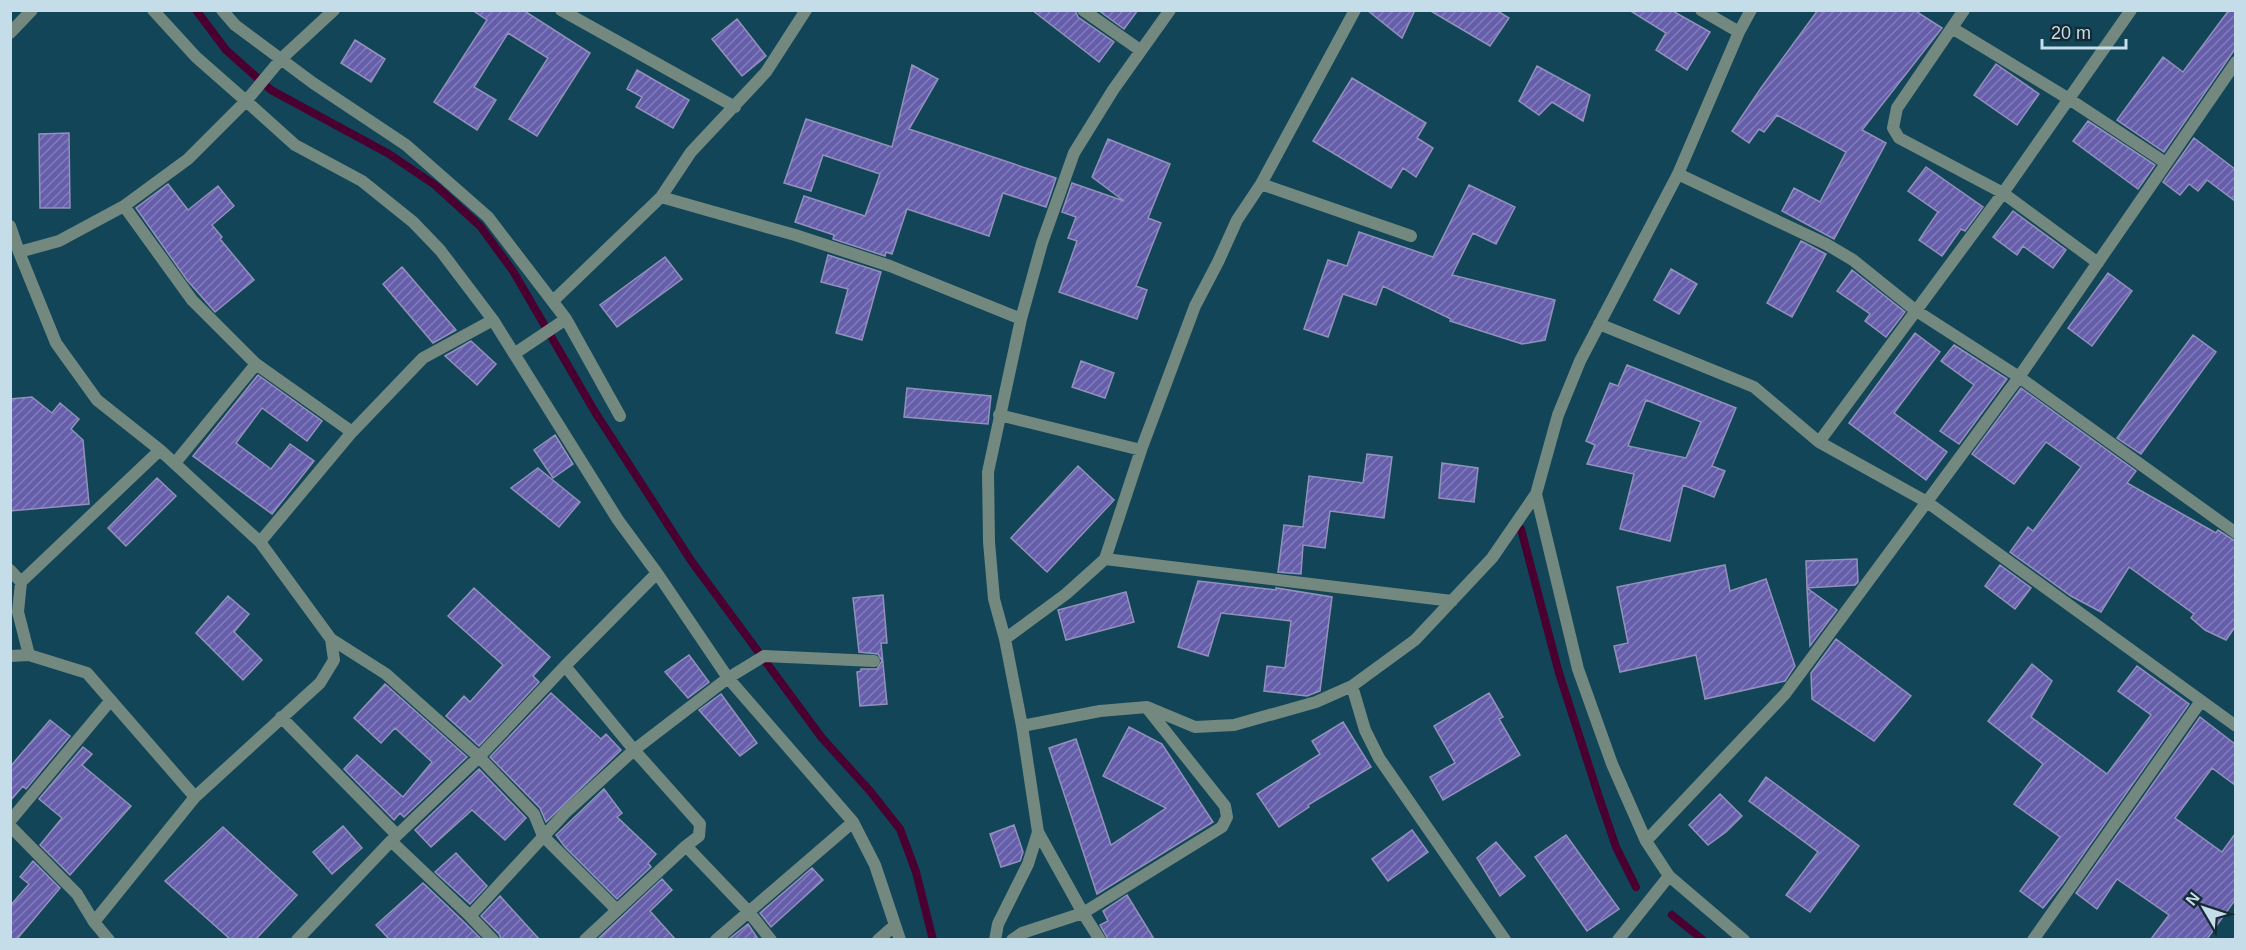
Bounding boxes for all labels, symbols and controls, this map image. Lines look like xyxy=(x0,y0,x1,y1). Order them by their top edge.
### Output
scale bar xyxy=(2042,12,2126,50)
text: 20 m xyxy=(2051,23,2091,43)
north arrow xyxy=(2174,878,2234,938)
text: N xyxy=(2182,889,2203,909)

